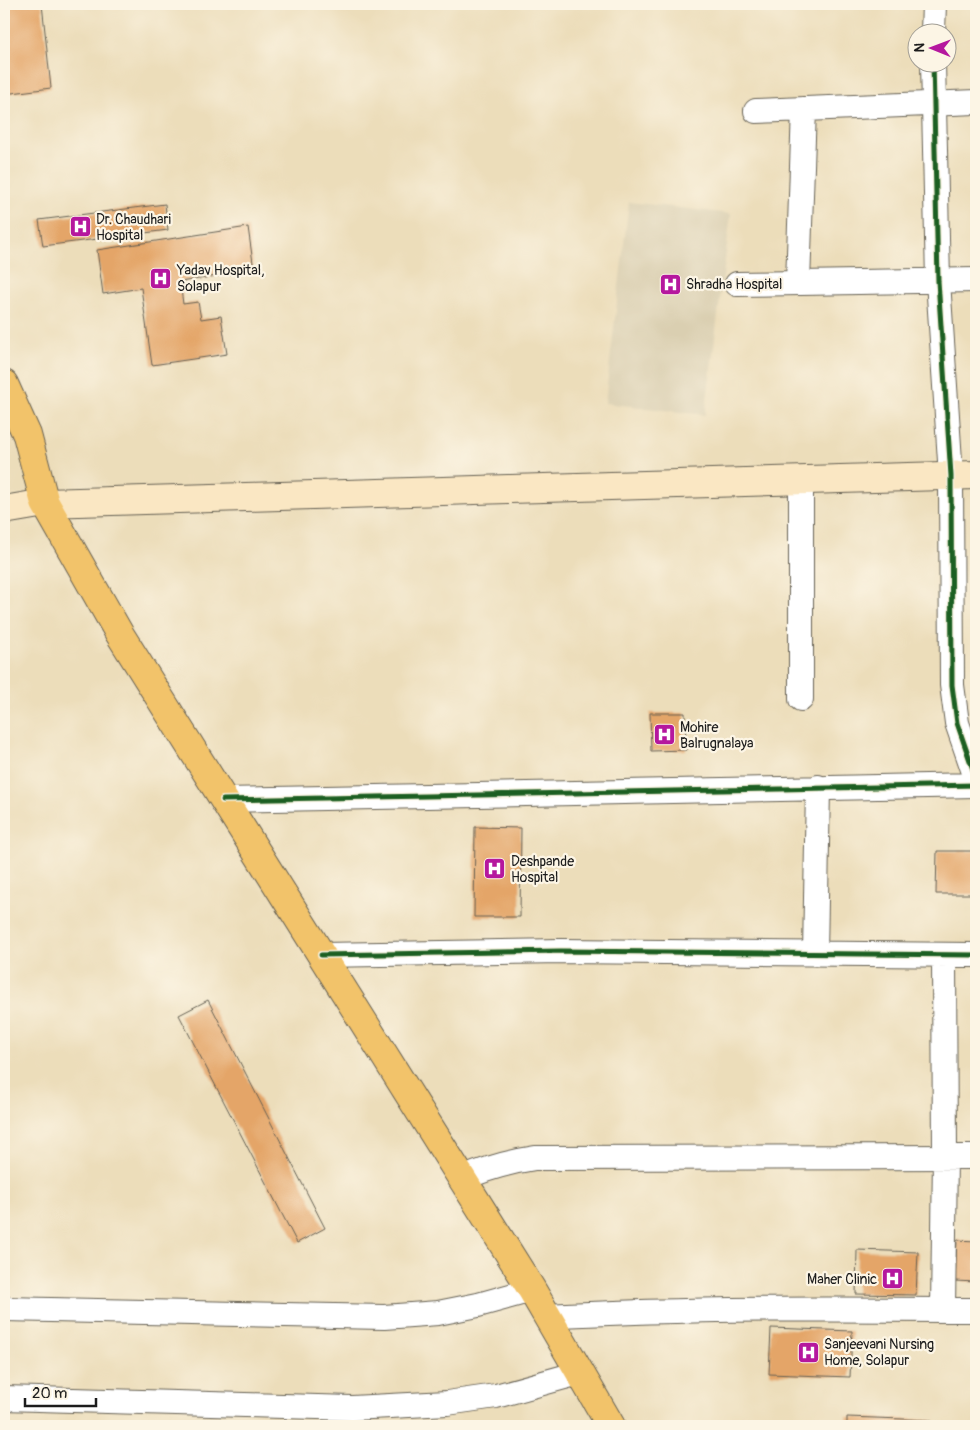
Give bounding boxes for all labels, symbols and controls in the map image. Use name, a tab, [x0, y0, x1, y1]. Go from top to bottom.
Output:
north arrow	[908, 22, 958, 72]
text: N	[911, 43, 928, 53]
place label: Dr. Chaudhari Hospital	[96, 211, 171, 244]
hospital icon: Dr. Chaudhari Hospital	[68, 215, 92, 239]
place label: Yadav Hospital, Solapur	[176, 262, 265, 295]
hospital icon: Yadav Hospital, Solapur	[149, 266, 173, 290]
hospital icon: Shradha Hospital	[658, 272, 682, 296]
place label: Shradha Hospital	[686, 276, 782, 293]
place label: Mohire Balrugnalaya	[680, 719, 754, 752]
hospital icon: Mohire Balrugnalaya	[652, 723, 676, 747]
place label: Deshpande Hospital	[511, 853, 574, 886]
hospital icon: Deshpande Hospital	[483, 857, 507, 881]
hospital icon: Maher Clinic	[881, 1267, 905, 1291]
place label: Maher Clinic	[807, 1271, 877, 1288]
place label: Sanjeevani Nursing Home, Solapur	[824, 1336, 934, 1369]
hospital icon: Sanjeevani Nursing Home, Solapur	[796, 1340, 820, 1364]
scale bar	[25, 1375, 96, 1407]
text: 20 m	[32, 1384, 67, 1403]

